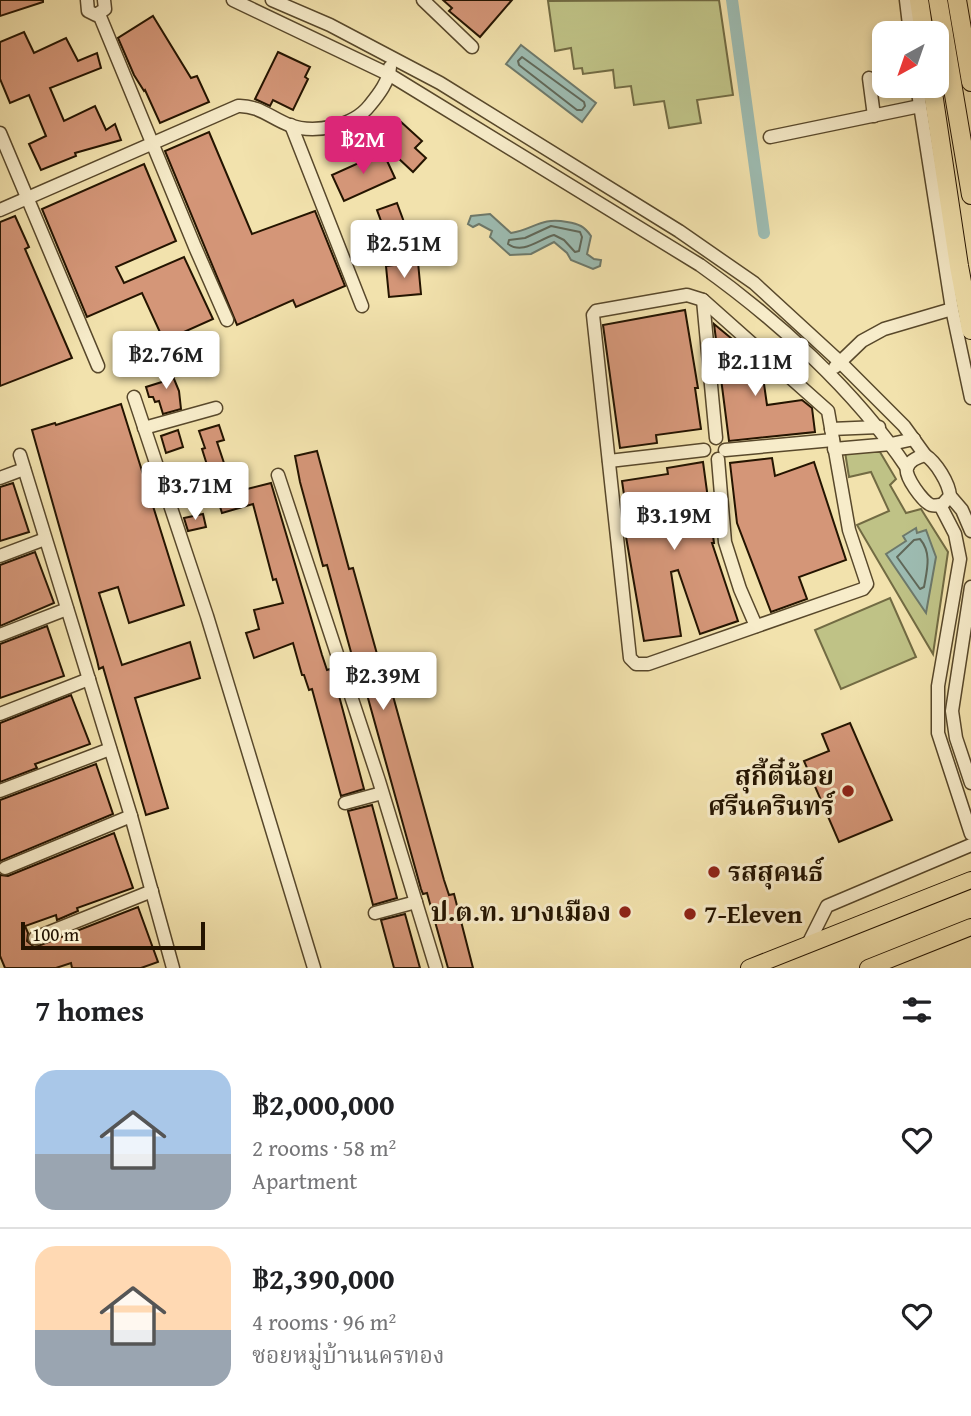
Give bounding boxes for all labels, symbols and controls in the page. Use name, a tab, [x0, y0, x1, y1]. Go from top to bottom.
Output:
north arrow	[872, 21, 948, 98]
map controls	[872, 21, 949, 98]
pin: ฿2M	[329, 116, 397, 176]
text: ฿2M	[341, 122, 385, 155]
pin: ฿2.51M	[347, 220, 461, 280]
text: ฿2.51M	[367, 226, 441, 259]
pin: ฿2.76M	[109, 332, 223, 391]
text: ฿2.76M	[129, 337, 203, 370]
pin: ฿2.11M	[698, 338, 812, 398]
text: ฿2.11M	[718, 344, 792, 377]
pin: ฿3.71M	[138, 462, 252, 522]
text: ฿3.71M	[158, 468, 232, 501]
pin: ฿3.19M	[617, 492, 731, 552]
text: ฿3.19M	[637, 498, 711, 531]
pin: ฿2.39M	[326, 652, 440, 712]
text: ฿2.39M	[346, 658, 420, 691]
place label: สุกี้ตี๋น้อย ศรีนครินทร์	[708, 756, 836, 825]
marker: สุกี้ตี๋น้อย ศรีนครินทร์	[840, 783, 856, 799]
place label: รสสุคนธ์	[728, 852, 825, 891]
marker: รสสุคนธ์	[706, 864, 722, 880]
place label: ป.ต.ท. บางเมือง	[431, 892, 611, 931]
place label: 7-Eleven	[704, 894, 803, 933]
marker: ป.ต.ท. บางเมือง	[617, 904, 633, 920]
marker: 7-Eleven	[682, 906, 698, 922]
scale bar	[21, 919, 205, 951]
text: 100 m	[32, 920, 79, 948]
text: 7 homes	[35, 988, 144, 1032]
icon: filters	[898, 991, 936, 1029]
text: ฿2,000,000	[252, 1082, 395, 1126]
icon: home	[91, 1098, 175, 1182]
icon: heart	[898, 1121, 936, 1159]
text: 2 rooms · 58 m²	[252, 1131, 396, 1164]
text: Apartment	[252, 1164, 357, 1197]
text: ฿2,390,000	[252, 1256, 395, 1300]
icon: home	[91, 1274, 175, 1358]
icon: heart	[898, 1297, 936, 1335]
text: 4 rooms · 96 m²	[252, 1305, 396, 1338]
text: ซอยหมู่บ้านนครทอง	[252, 1338, 444, 1371]

